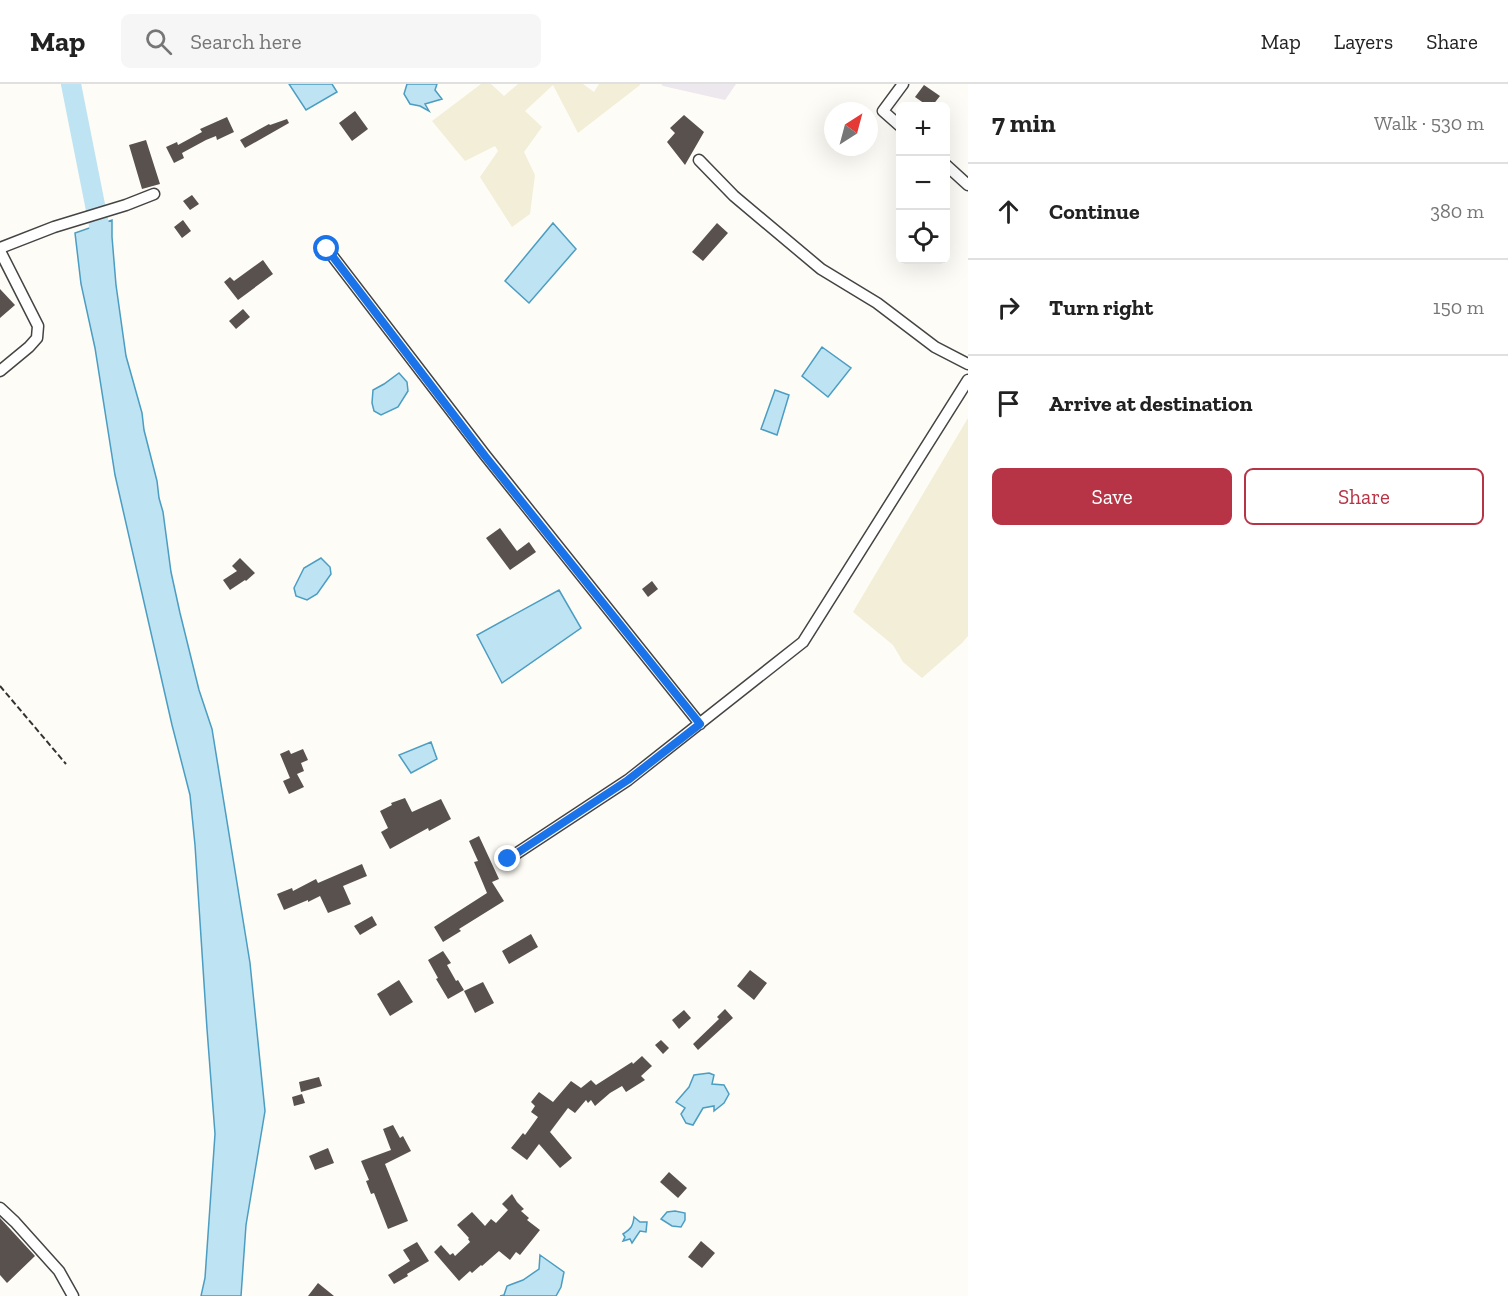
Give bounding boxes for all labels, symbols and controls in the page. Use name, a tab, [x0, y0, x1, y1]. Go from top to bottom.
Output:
search box	[121, 14, 541, 68]
text: Map	[30, 25, 85, 58]
icon: search	[142, 25, 175, 58]
text: Search here	[190, 28, 302, 55]
text: Map	[1261, 29, 1301, 54]
text: Layers	[1334, 29, 1393, 54]
text: Share	[1426, 29, 1478, 54]
north arrow	[824, 102, 878, 156]
map controls	[896, 102, 950, 264]
button: +	[896, 102, 950, 156]
text: 7 min	[992, 107, 1056, 139]
text: Walk · 530 m	[1374, 111, 1484, 135]
button: −	[896, 156, 950, 210]
icon: ahead	[992, 195, 1025, 228]
text: Continue	[1049, 198, 1140, 225]
text: 380 m	[1430, 199, 1484, 223]
button: locate	[896, 210, 950, 264]
route start	[313, 235, 339, 261]
icon: right	[992, 291, 1025, 324]
text: Turn right	[1049, 294, 1153, 321]
text: 150 m	[1433, 295, 1484, 319]
icon: arrive	[992, 387, 1025, 420]
text: Arrive at destination	[1049, 390, 1252, 417]
button: Save	[992, 468, 1232, 525]
button: Share	[1244, 468, 1484, 525]
route end	[494, 845, 520, 871]

